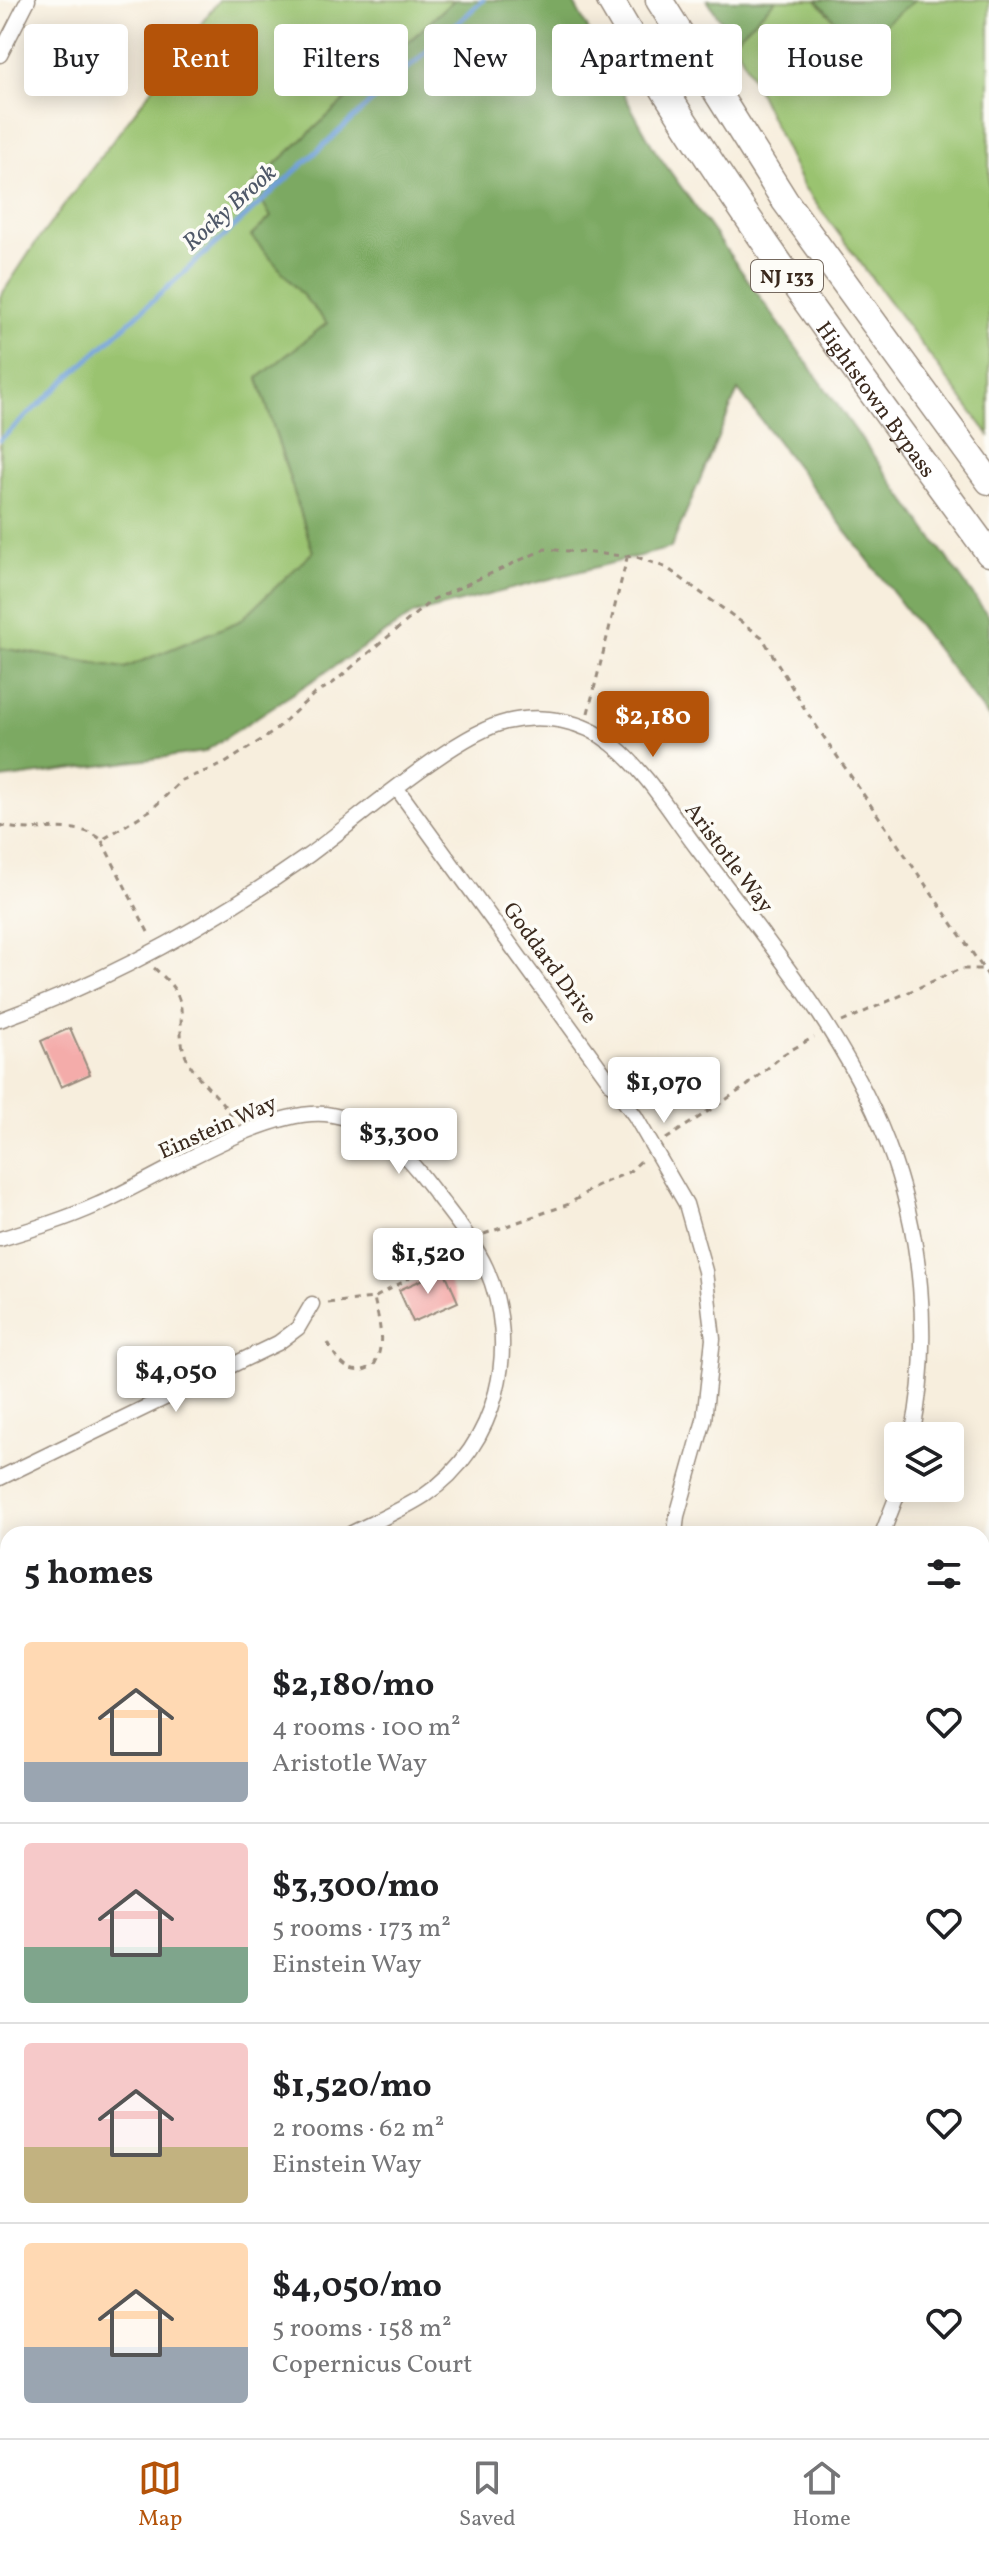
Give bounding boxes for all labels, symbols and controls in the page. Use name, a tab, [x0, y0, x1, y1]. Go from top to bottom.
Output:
chip: Buy	[24, 24, 128, 96]
chip: Rent	[144, 24, 258, 96]
chip: Filters	[274, 24, 408, 96]
chip: New	[424, 24, 536, 96]
chip: Apartment	[552, 24, 742, 96]
chip: House	[758, 24, 891, 96]
water label: Rocky Brook	[176, 157, 285, 260]
road number: NJ 133	[751, 260, 823, 292]
street label: Hightstown Bypass	[807, 316, 942, 485]
pin: $2,180	[588, 691, 718, 759]
text: $2,180	[615, 699, 691, 735]
street label: Aristotle Way	[676, 797, 780, 920]
street label: Goddard Drive	[494, 896, 604, 1031]
pin: $1,070	[599, 1057, 729, 1125]
text: $1,070	[626, 1065, 702, 1101]
street label: Einstein Way	[154, 1088, 282, 1168]
pin: $3,300	[334, 1108, 464, 1176]
text: $3,300	[359, 1116, 439, 1152]
pin: $1,520	[363, 1228, 493, 1296]
text: $1,520	[391, 1236, 465, 1272]
pin: $4,050	[111, 1346, 241, 1414]
text: $4,050	[135, 1354, 217, 1390]
map controls	[884, 1422, 964, 1502]
button: layers	[884, 1422, 964, 1502]
text: 5 homes	[24, 1551, 154, 1598]
icon: filters	[922, 1552, 966, 1596]
text: $2,180/mo	[272, 1663, 434, 1710]
icon: home	[88, 1674, 184, 1770]
icon: heart	[922, 1700, 966, 1744]
text: 4 rooms · 100 m²	[272, 1710, 461, 1746]
text: Aristotle Way	[272, 1746, 427, 1782]
text: $3,300/mo	[272, 1864, 439, 1911]
icon: home	[88, 1875, 184, 1971]
icon: heart	[922, 1901, 966, 1945]
text: 5 rooms · 173 m²	[272, 1911, 451, 1947]
text: Einstein Way	[272, 1947, 422, 1983]
text: $1,520/mo	[272, 2064, 432, 2111]
icon: home	[88, 2075, 184, 2171]
icon: heart	[922, 2101, 966, 2145]
text: 2 rooms · 62 m²	[272, 2111, 444, 2147]
text: Einstein Way	[272, 2147, 422, 2183]
text: $4,050/mo	[272, 2264, 442, 2311]
icon: home	[88, 2275, 184, 2371]
icon: heart	[922, 2301, 966, 2345]
text: 5 rooms · 158 m²	[272, 2311, 452, 2347]
text: Copernicus Court	[272, 2347, 472, 2383]
tab: Map	[138, 2456, 182, 2535]
tab: Saved	[459, 2456, 516, 2535]
tab: Home	[792, 2456, 851, 2535]

